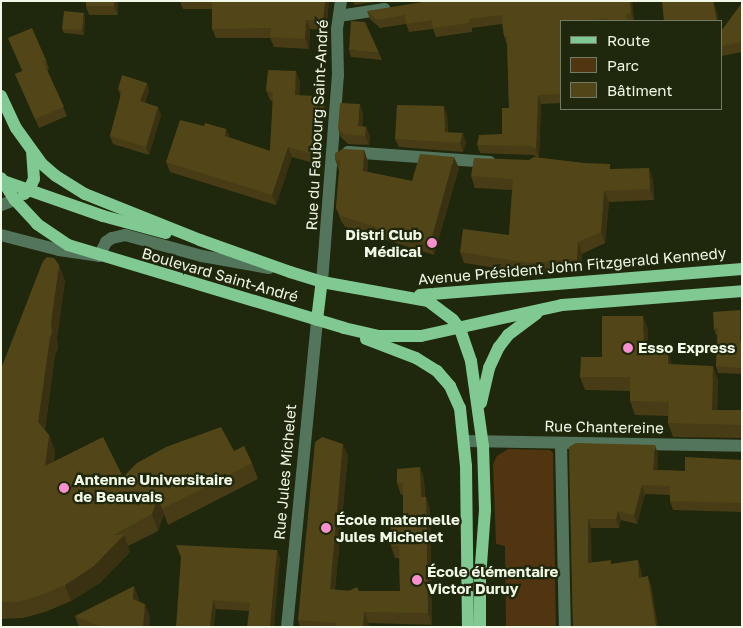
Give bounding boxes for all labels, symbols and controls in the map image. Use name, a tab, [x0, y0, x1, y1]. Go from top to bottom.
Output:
street label: Rue du Faubourg Saint-André	[302, 19, 332, 231]
legend	[560, 20, 723, 110]
text: Route	[607, 31, 650, 49]
text: Parc	[607, 56, 639, 74]
text: Bâtiment	[607, 81, 672, 99]
place label: Distri Club Médical	[345, 225, 422, 260]
marker: Distri Club Médical	[426, 237, 438, 249]
street label: Boulevard Saint-André	[140, 244, 300, 306]
street label: Avenue Président John Fitzgerald Kennedy	[417, 244, 727, 288]
place label: Esso Express	[638, 339, 735, 357]
marker: Esso Express	[622, 342, 634, 354]
street label: Rue Jules Michelet	[270, 403, 300, 541]
street label: Rue Chantereine	[544, 417, 664, 437]
place label: Antenne Universitaire de Beauvais	[74, 470, 233, 505]
marker: Antenne Universitaire de Beauvais	[58, 482, 70, 494]
place label: École maternelle Jules Michelet	[336, 510, 460, 545]
marker: École maternelle Jules Michelet	[320, 522, 332, 534]
place label: École élémentaire Victor Duruy	[427, 562, 558, 597]
marker: École élémentaire Victor Duruy	[411, 574, 423, 586]

